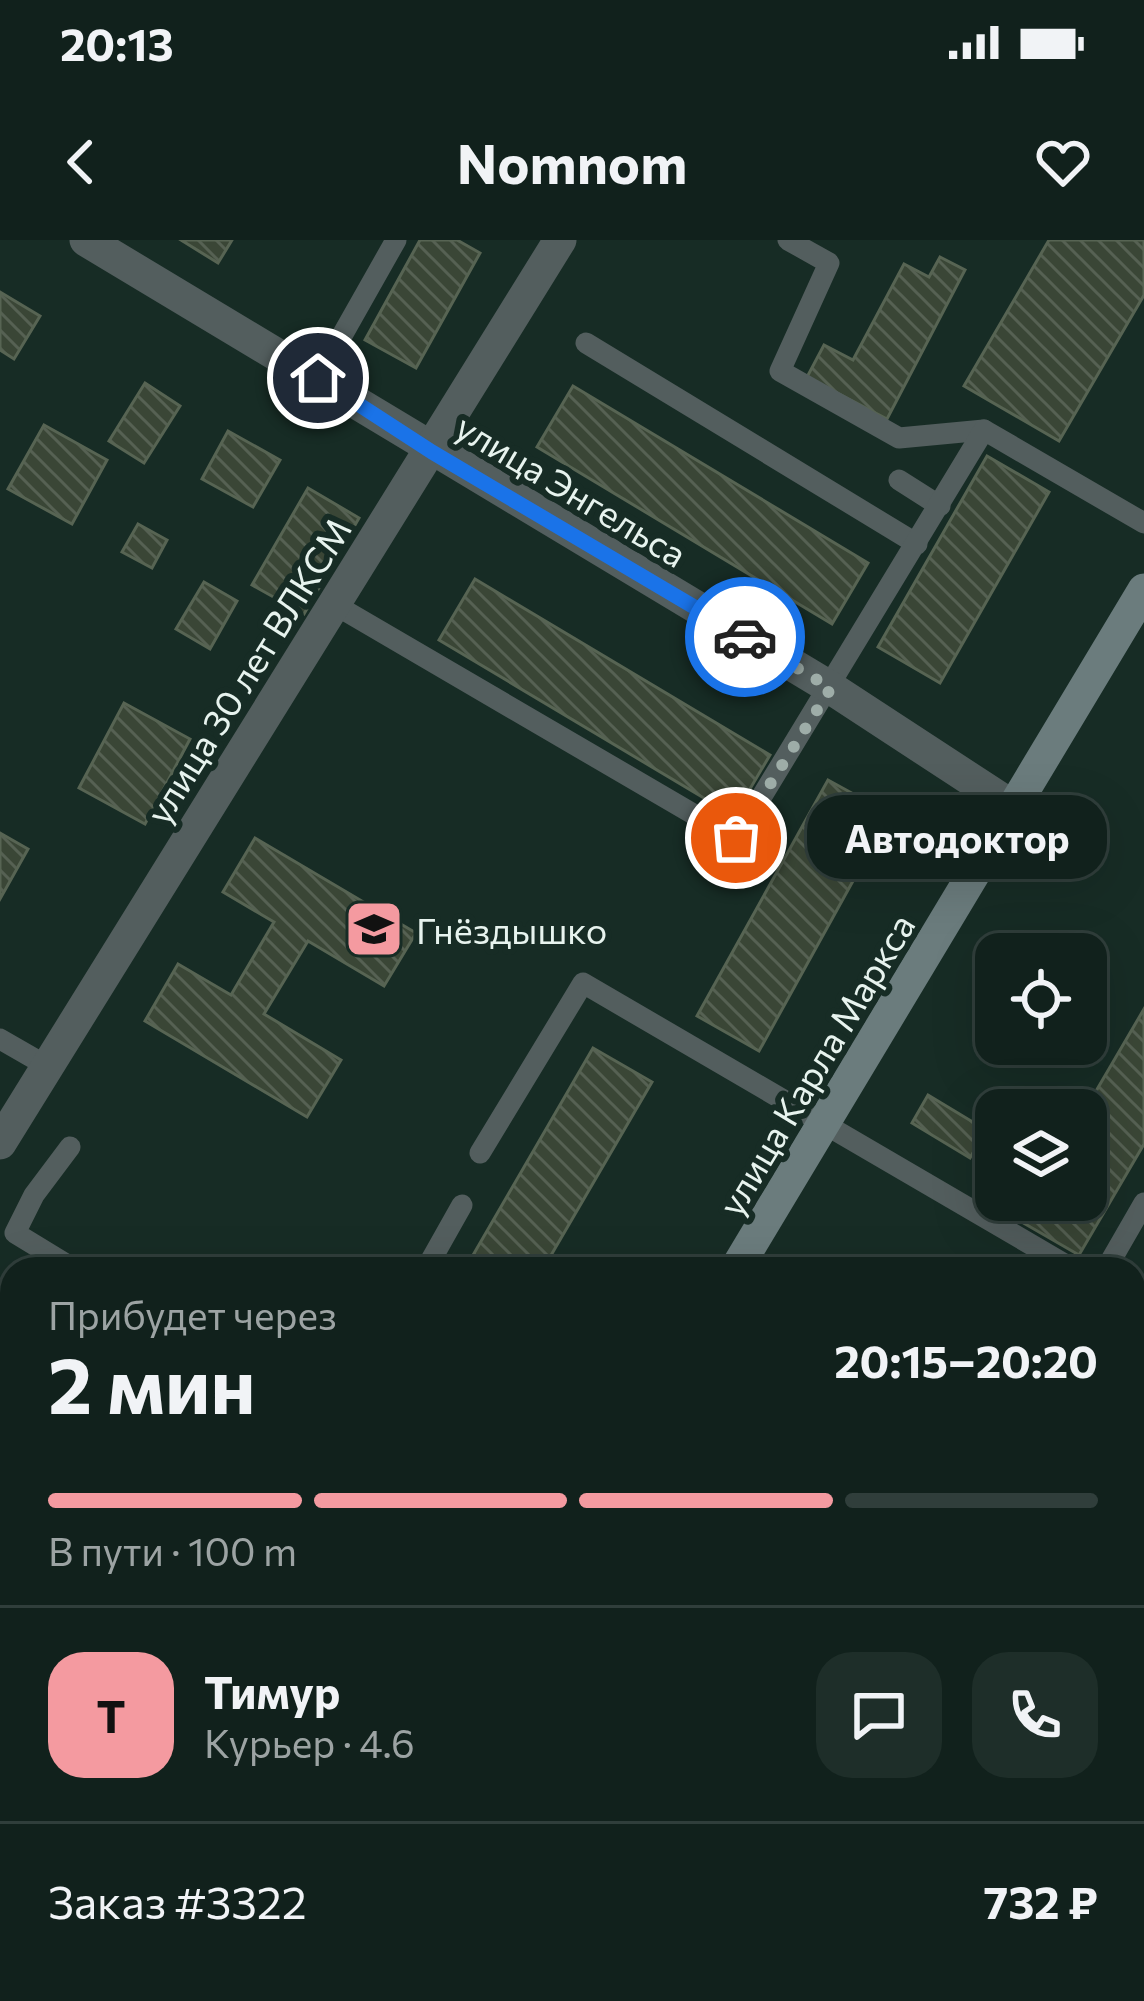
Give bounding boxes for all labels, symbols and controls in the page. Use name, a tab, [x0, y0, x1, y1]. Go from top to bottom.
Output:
text: 20:13	[60, 15, 174, 70]
icon: back	[48, 129, 114, 195]
text: Nomnom	[457, 129, 687, 195]
icon: heart	[1030, 129, 1096, 195]
pin	[267, 327, 369, 429]
icon: home	[285, 345, 351, 411]
street label: улица Энгельса	[449, 403, 695, 575]
street label: улица 30 лет ВЛКСМ	[135, 509, 359, 831]
courier	[685, 577, 805, 697]
icon: car	[712, 604, 778, 670]
pin	[685, 787, 787, 889]
callout: Автодоктор	[808, 796, 1108, 880]
icon: bag	[703, 805, 769, 871]
text: Автодоктор	[844, 813, 1070, 861]
school or university icon: Гнёздышко	[343, 898, 405, 960]
street label: улица Карла Маркса	[707, 905, 923, 1223]
place label: Гнёздышко	[416, 907, 607, 951]
map controls	[975, 933, 1107, 1221]
button: locate	[975, 933, 1107, 1065]
button: layers	[975, 1089, 1107, 1221]
text: Прибудет через	[48, 1290, 337, 1338]
text: 20:15–20:20	[834, 1332, 1098, 1387]
text: 2 мин	[48, 1335, 256, 1430]
text: В пути · 100 m	[48, 1526, 297, 1574]
button: chat	[816, 1652, 942, 1778]
button: phone	[972, 1652, 1098, 1778]
text: Тимур	[204, 1663, 340, 1718]
text: Т	[96, 1687, 126, 1742]
text: Курьер · 4.6	[204, 1718, 415, 1766]
text: Заказ #3322	[48, 1873, 307, 1928]
text: 732 ₽	[983, 1873, 1098, 1928]

